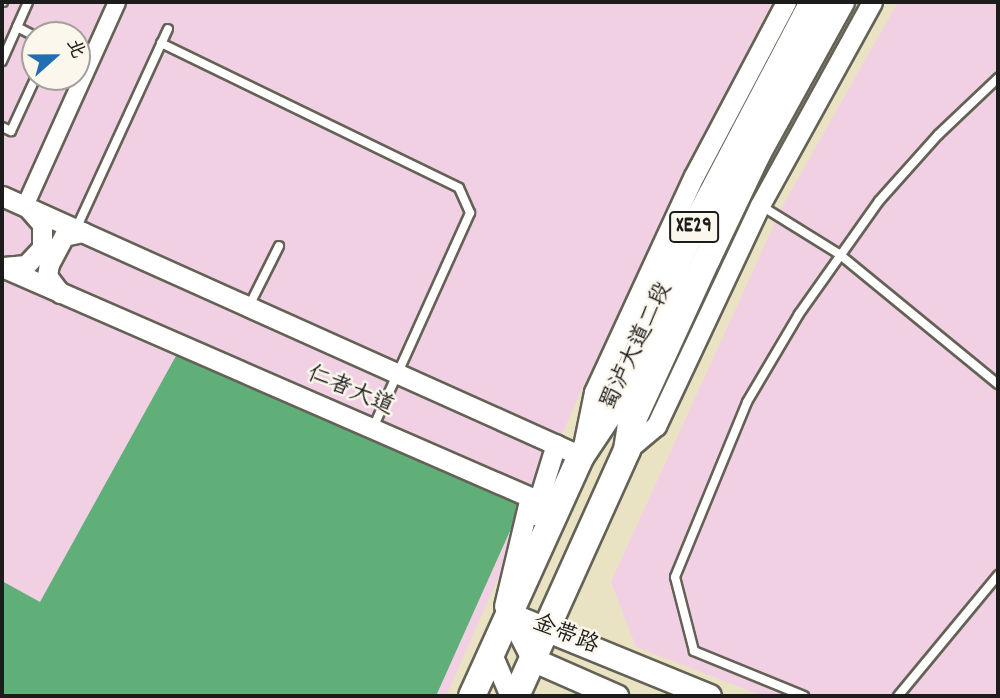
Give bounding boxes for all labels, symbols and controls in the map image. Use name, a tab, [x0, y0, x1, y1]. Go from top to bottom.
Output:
north arrow	[21, 21, 91, 91]
text: 北	[58, 35, 90, 63]
road number: XE29	[668, 210, 720, 244]
street label: 蜀泸大道二段	[596, 279, 680, 415]
street label: 仁者大道	[302, 361, 398, 423]
street label: 金带路	[528, 610, 602, 662]

